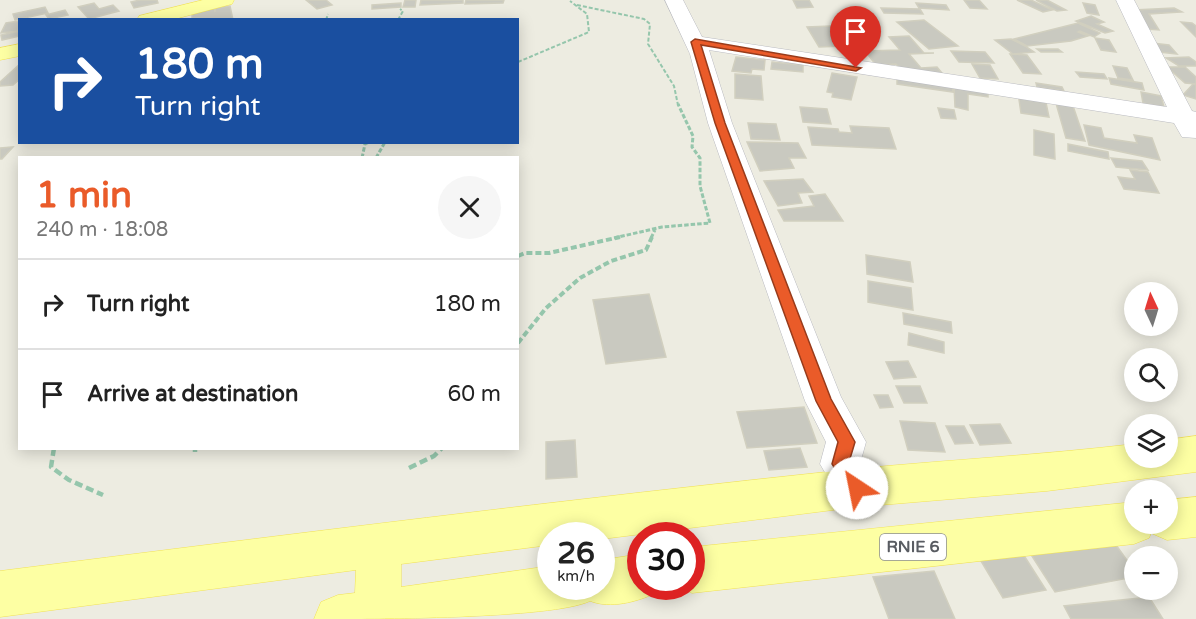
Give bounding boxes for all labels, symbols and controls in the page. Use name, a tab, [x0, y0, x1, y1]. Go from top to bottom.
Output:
pin	[830, 6, 881, 68]
icon: arrive	[839, 15, 872, 48]
text: 180 m	[135, 39, 264, 90]
icon: right	[36, 42, 114, 120]
text: Turn right	[135, 90, 261, 123]
text: 1 min	[36, 174, 132, 217]
button: close	[438, 176, 501, 239]
text: 240 m · 18:08	[36, 218, 168, 242]
north arrow	[1124, 282, 1178, 336]
map controls	[1124, 282, 1178, 600]
icon: right	[36, 288, 69, 321]
text: Turn right	[87, 291, 189, 317]
text: 180 m	[434, 291, 501, 317]
button: search	[1124, 348, 1178, 402]
icon: arrive	[36, 378, 69, 411]
text: Arrive at destination	[87, 381, 298, 407]
text: 60 m	[447, 381, 501, 407]
button: layers	[1124, 414, 1178, 468]
position arrow	[825, 456, 889, 520]
button: +	[1124, 480, 1178, 534]
speed limit sign: 30	[627, 522, 705, 600]
road number: RNIE 6	[880, 534, 946, 560]
text: 26	[557, 535, 595, 572]
button: −	[1124, 546, 1178, 600]
text: km/h	[557, 567, 595, 585]

